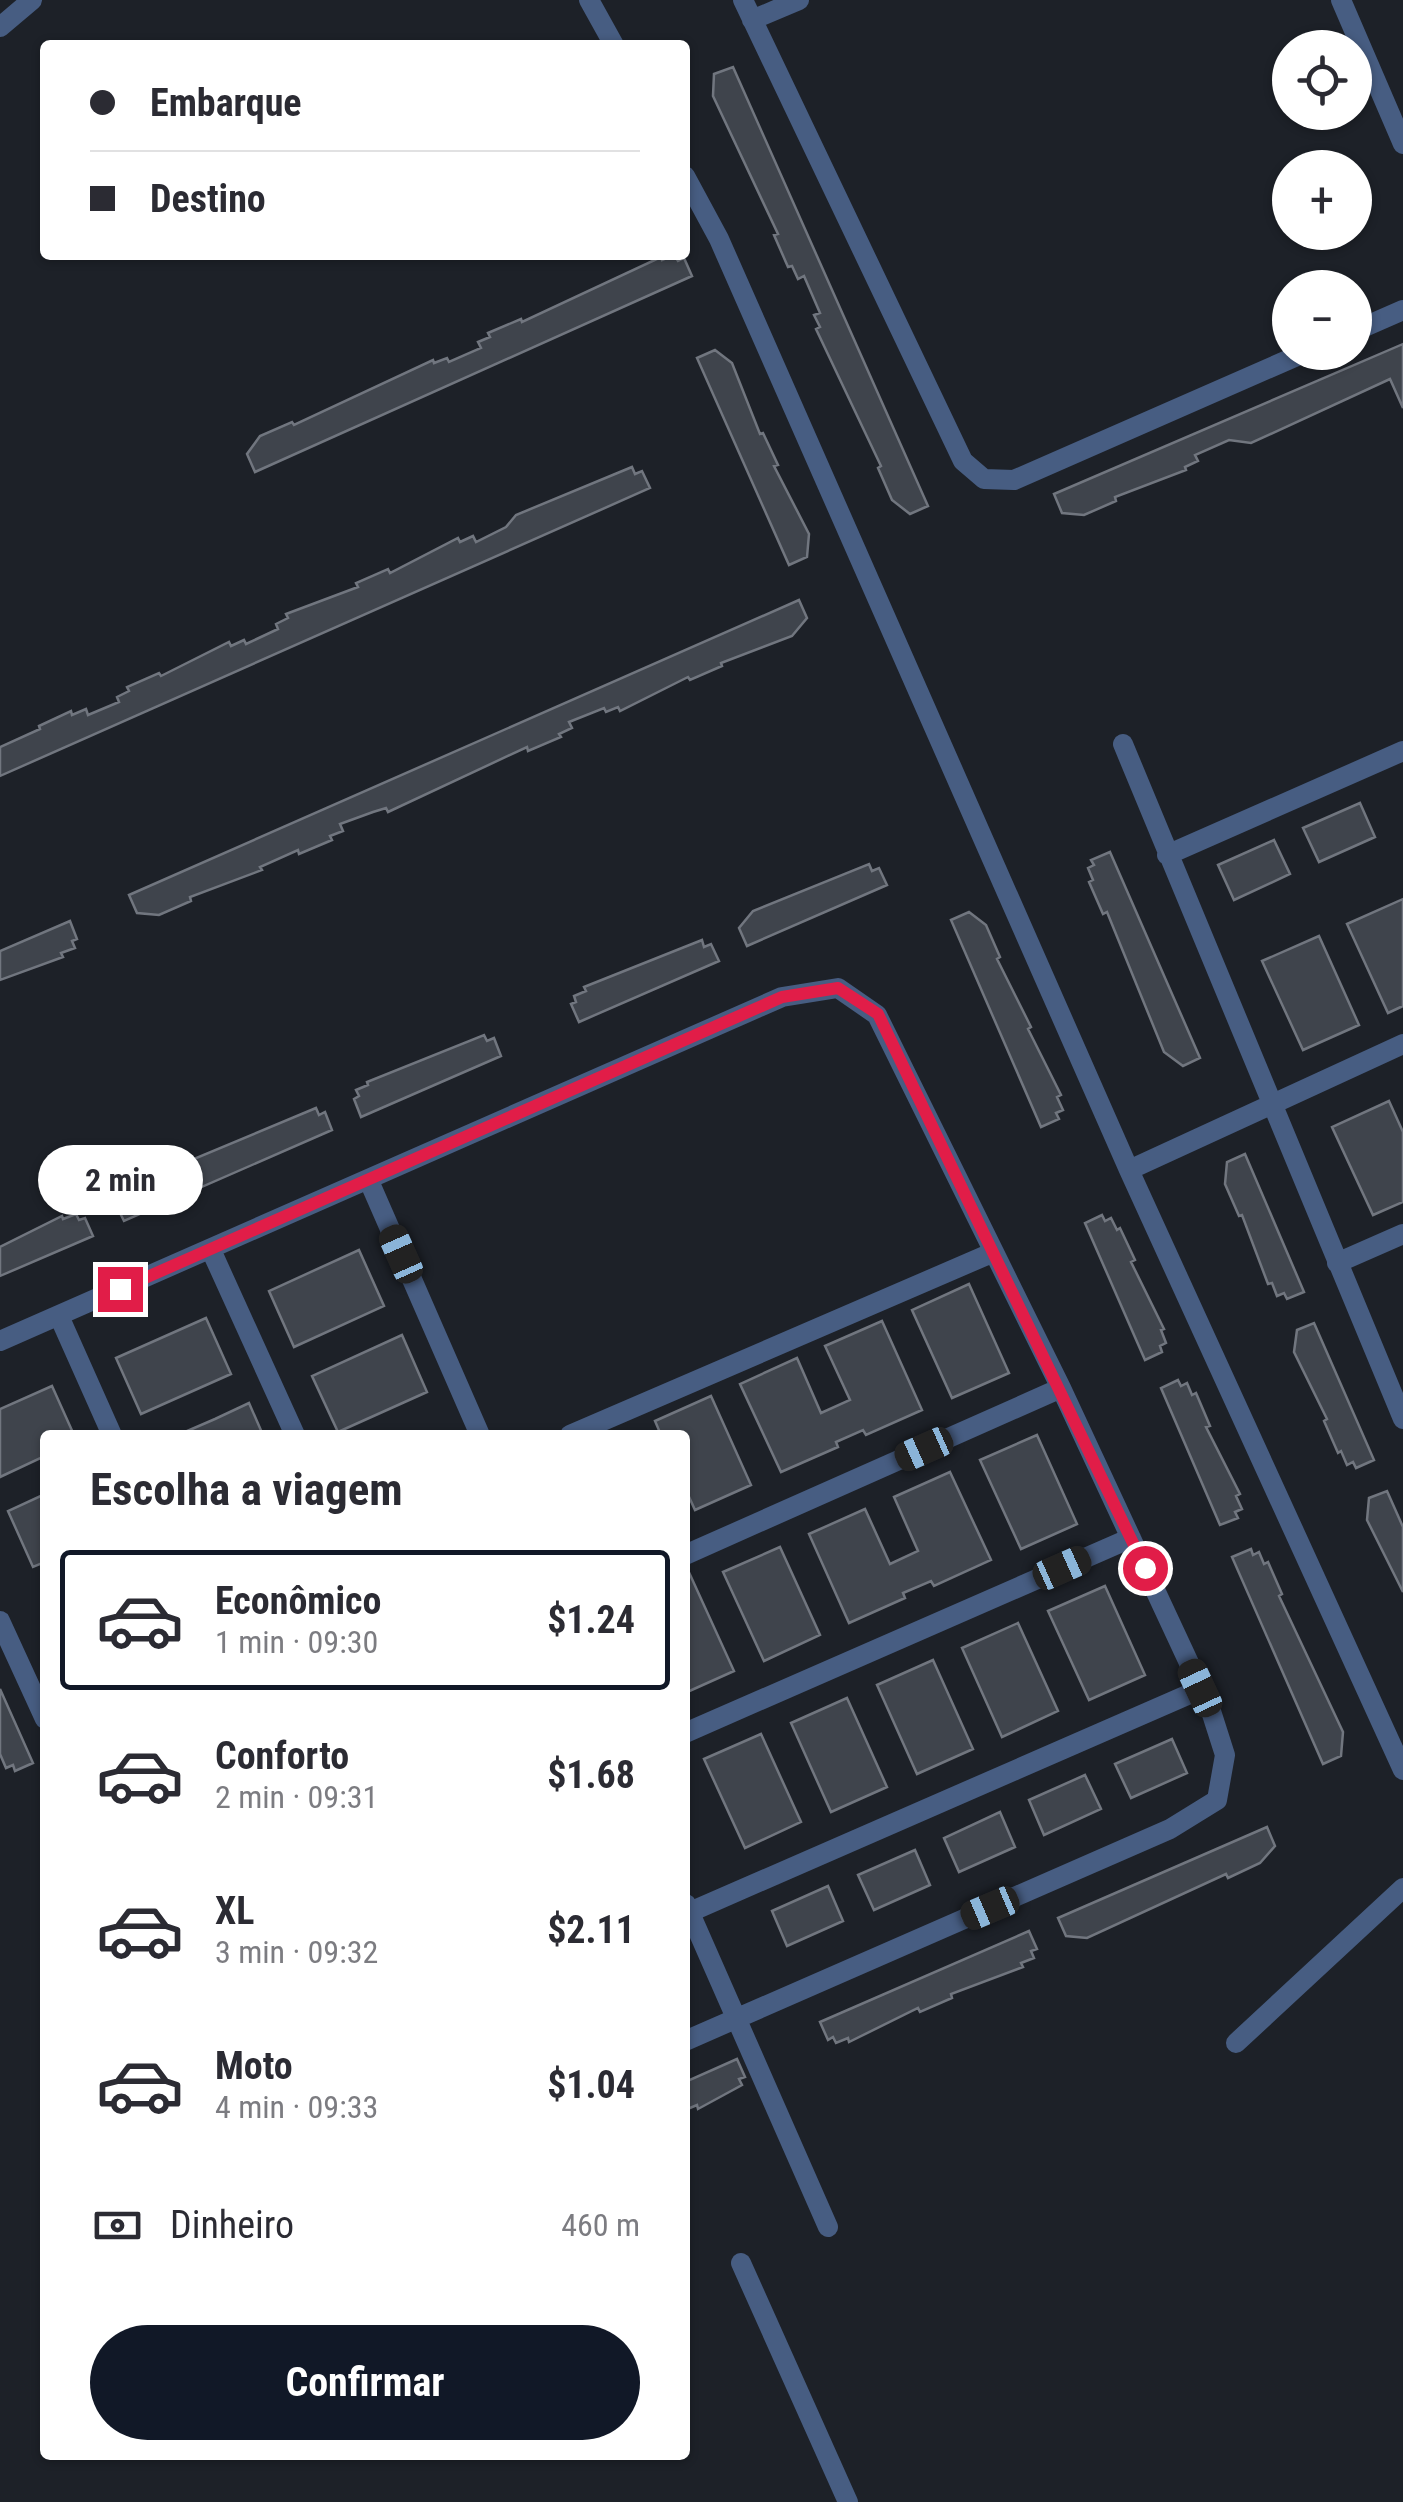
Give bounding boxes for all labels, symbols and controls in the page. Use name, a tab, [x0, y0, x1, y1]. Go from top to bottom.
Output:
map controls	[1272, 30, 1372, 370]
button: locate	[1272, 30, 1372, 130]
text: Embarque	[150, 81, 302, 125]
button: +	[1272, 150, 1372, 250]
text: Destino	[150, 177, 266, 221]
button: −	[1272, 270, 1372, 370]
callout: 2 min	[38, 1144, 202, 1214]
text: 2 min	[85, 1161, 156, 1199]
car	[375, 1220, 427, 1288]
route end	[98, 1267, 143, 1312]
car	[890, 1423, 958, 1475]
text: Escolha a viagem	[90, 1463, 403, 1516]
car	[1028, 1542, 1096, 1594]
route start	[1123, 1546, 1168, 1591]
icon: car	[95, 1575, 185, 1665]
text: Econômico	[215, 1579, 381, 1623]
text: $1.24	[547, 1598, 635, 1642]
text: 1 min · 09:30	[215, 1623, 378, 1661]
car	[1174, 1654, 1226, 1722]
icon: car	[95, 1730, 185, 1820]
text: Conforto	[215, 1734, 349, 1778]
text: $1.68	[547, 1753, 635, 1797]
text: 2 min · 09:31	[215, 1778, 378, 1816]
car	[957, 1882, 1023, 1934]
icon: car	[95, 1885, 185, 1975]
text: XL	[215, 1889, 254, 1933]
text: $2.11	[547, 1908, 635, 1952]
text: 3 min · 09:32	[215, 1933, 378, 1971]
icon: car	[95, 2040, 185, 2130]
text: Moto	[215, 2044, 293, 2088]
text: $1.04	[547, 2063, 635, 2107]
text: 4 min · 09:33	[215, 2088, 378, 2126]
icon: cash	[90, 2198, 145, 2253]
text: Dinheiro	[170, 2203, 294, 2247]
text: 460 m	[561, 2206, 640, 2244]
button: Confirmar	[90, 2325, 640, 2440]

